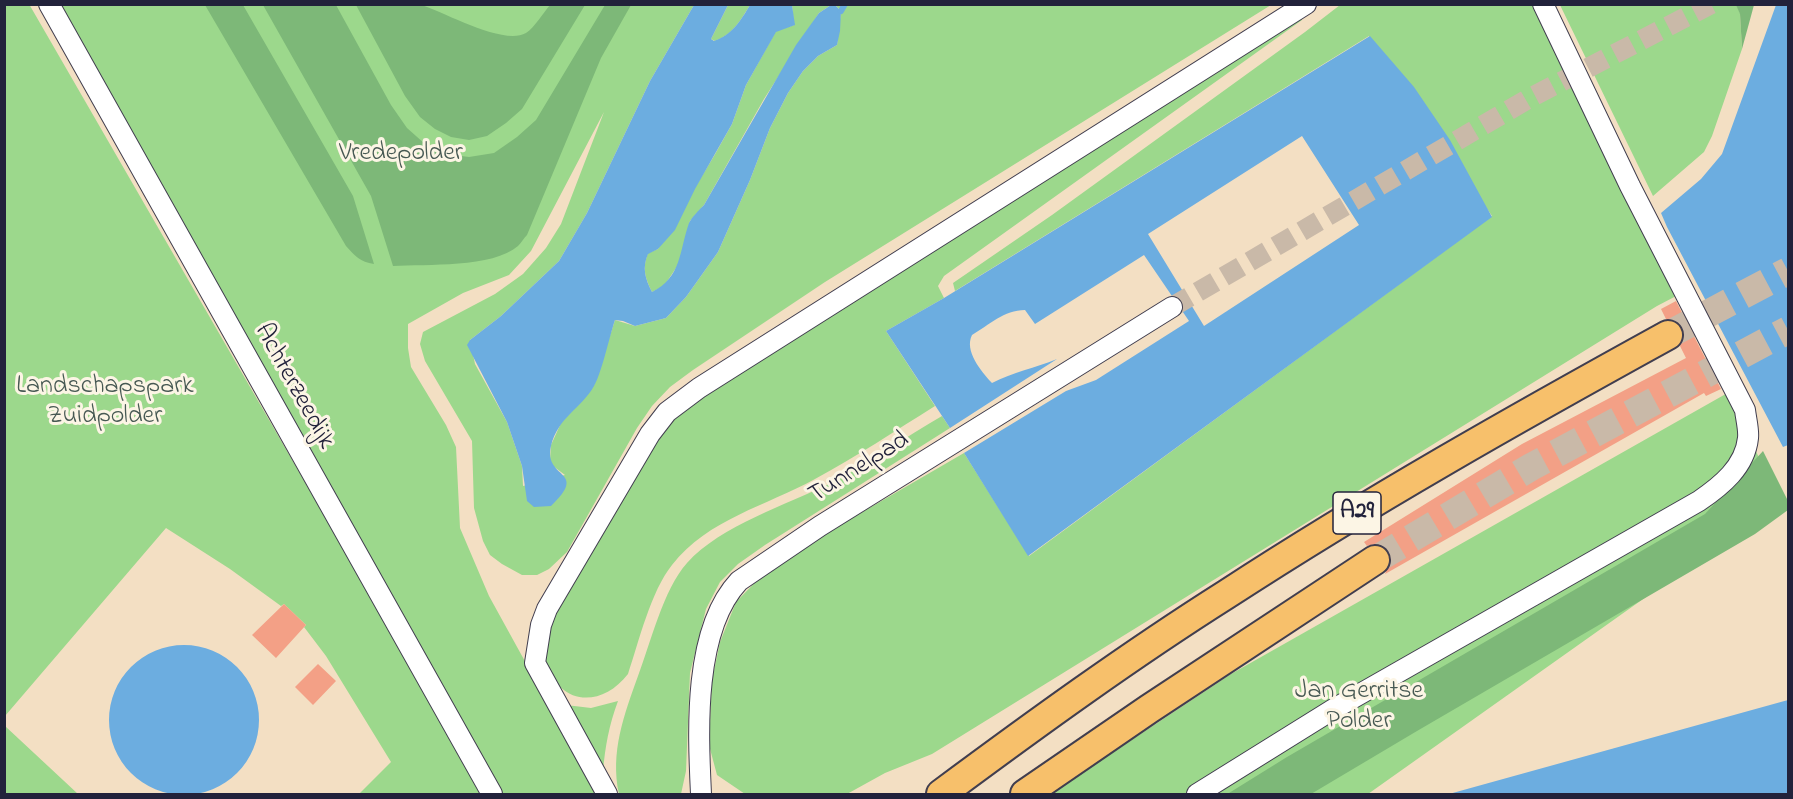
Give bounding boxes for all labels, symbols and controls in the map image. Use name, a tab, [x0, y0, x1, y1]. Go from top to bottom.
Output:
park label: Vredepolder	[339, 139, 463, 171]
street label: Achterzeedijk	[246, 319, 340, 455]
park label: Landschapspark Zuidpolder	[16, 372, 194, 434]
street label: Tunnelpad	[804, 426, 916, 512]
road number: A29	[1333, 492, 1381, 534]
park label: Jan Gerritse Polder	[1295, 677, 1423, 738]

